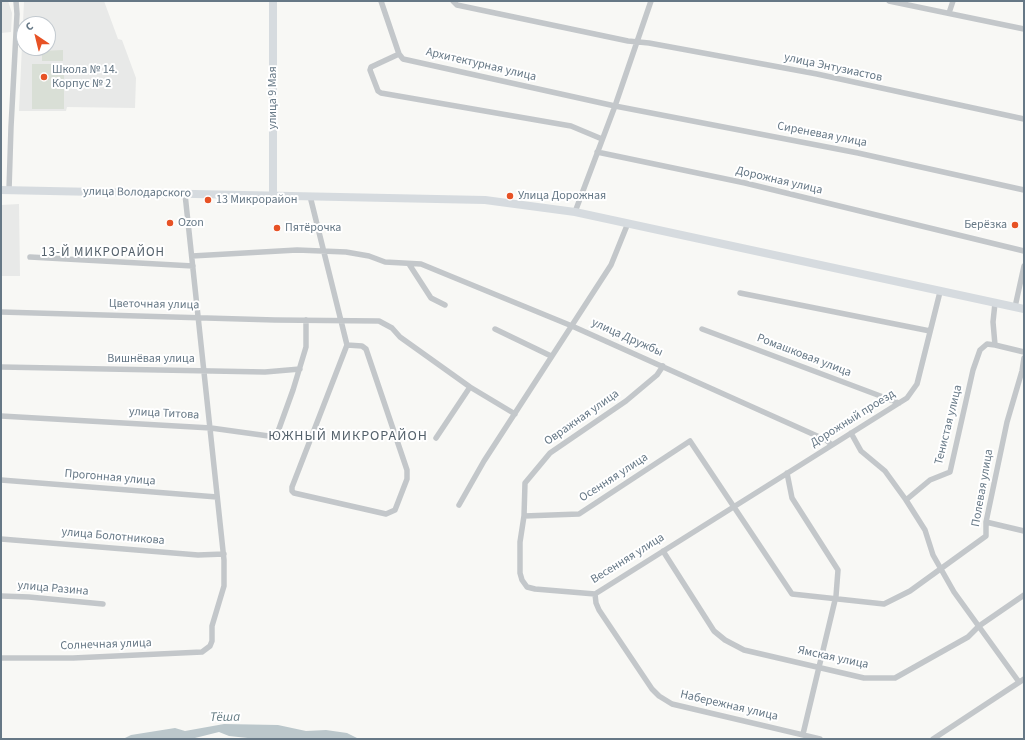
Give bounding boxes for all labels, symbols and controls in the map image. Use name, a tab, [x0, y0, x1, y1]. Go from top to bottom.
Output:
north arrow	[16, 16, 56, 56]
text: С	[22, 19, 36, 35]
street label: Архитектурная улица	[424, 45, 538, 85]
street label: улица Энтузиастов	[783, 51, 883, 85]
place label: Школа № 14. Корпус № 2	[52, 63, 118, 91]
street label: улица 9 Мая	[266, 66, 280, 130]
marker: Школа № 14. Корпус № 2	[39, 72, 49, 82]
street label: Сиреневая улица	[776, 119, 868, 151]
street label: Дорожная улица	[734, 164, 824, 198]
street label: улица Володарского	[83, 185, 191, 201]
place label: Улица Дорожная	[518, 189, 606, 203]
marker: Улица Дорожная	[505, 191, 515, 201]
place label: 13 Микрорайон	[216, 193, 298, 207]
marker: 13 Микрорайон	[203, 195, 213, 205]
place label: Ozon	[178, 216, 204, 230]
marker: Ozon	[165, 218, 175, 228]
place label: Берёзка	[964, 218, 1007, 232]
marker: Берёзка	[1010, 220, 1020, 230]
place label: Пятёрочка	[285, 221, 341, 235]
marker: Пятёрочка	[272, 223, 282, 233]
district label: 13-Й МИКРОРАЙОН	[41, 245, 165, 261]
street label: Цветочная улица	[109, 297, 199, 313]
street label: улица Дружбы	[589, 316, 665, 360]
street label: Ромашковая улица	[755, 331, 853, 381]
street label: Вишнёвая улица	[107, 352, 195, 366]
street label: Тенистая улица	[932, 384, 966, 466]
street label: Овражная улица	[542, 387, 622, 449]
street label: Дорожный проезд	[808, 387, 898, 451]
street label: улица Титова	[128, 405, 200, 423]
district label: ЮЖНЫЙ МИКРОРАЙОН	[268, 429, 428, 445]
street label: Полевая улица	[969, 448, 997, 528]
street label: Осенняя улица	[577, 450, 651, 506]
street label: Прогонная улица	[64, 467, 156, 489]
street label: улица Болотникова	[61, 525, 165, 549]
street label: Весенняя улица	[589, 531, 667, 587]
street label: улица Разина	[17, 579, 89, 599]
street label: Солнечная улица	[60, 636, 152, 654]
street label: Ямская улица	[796, 643, 870, 673]
street label: Набережная улица	[679, 688, 779, 724]
water label: Тёша	[210, 710, 240, 726]

